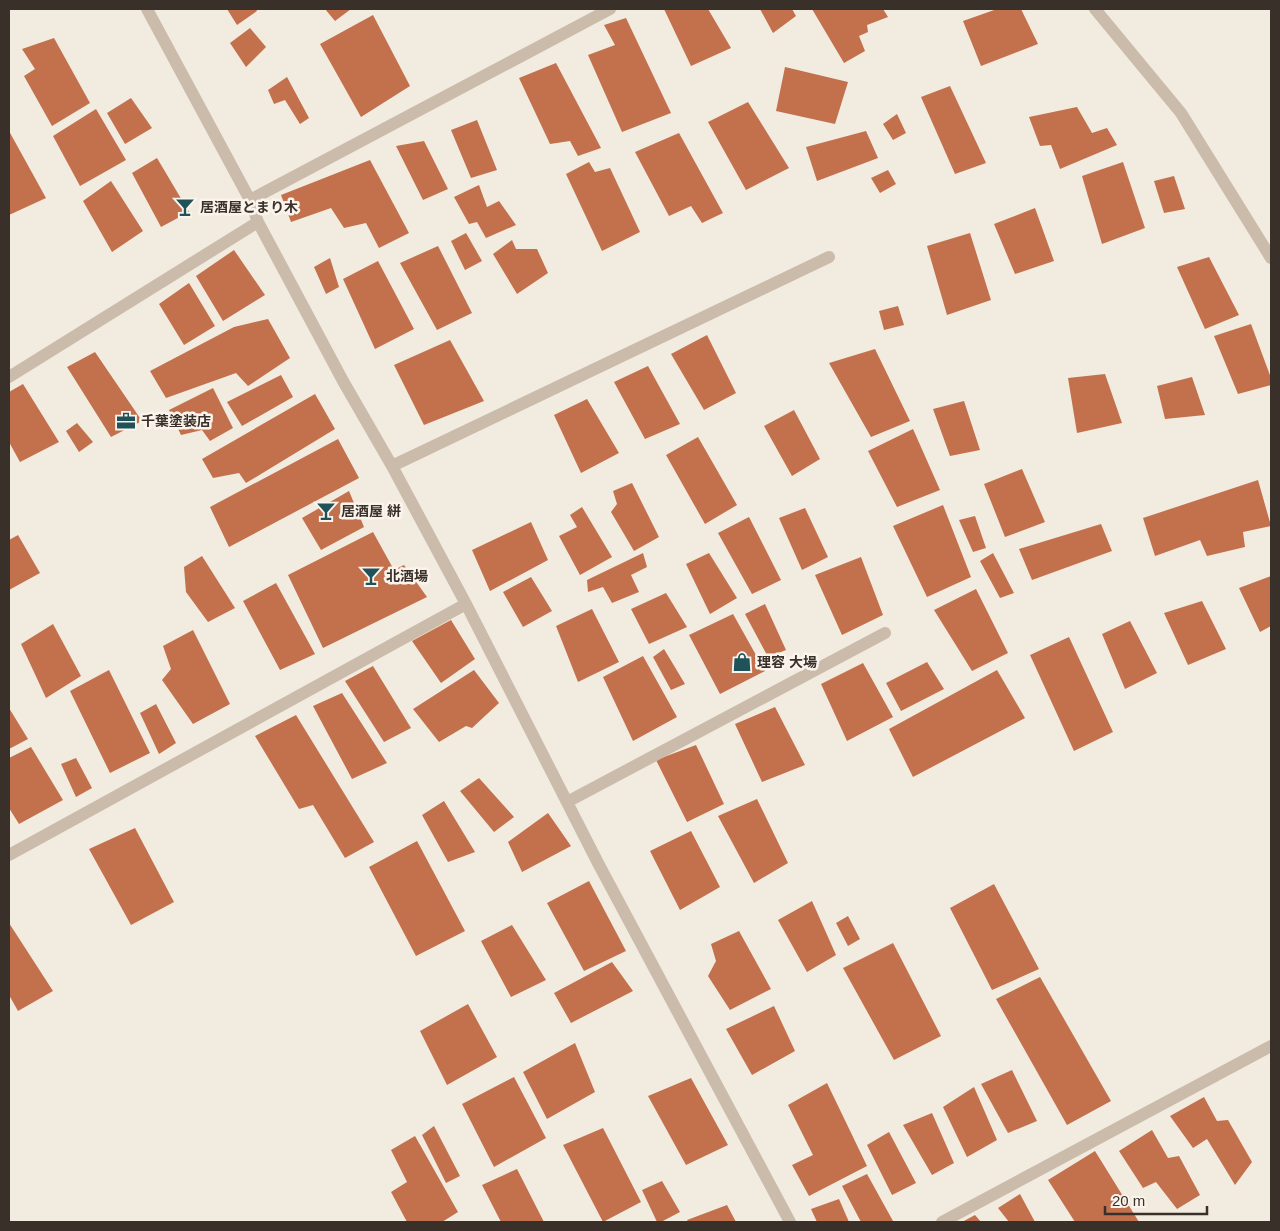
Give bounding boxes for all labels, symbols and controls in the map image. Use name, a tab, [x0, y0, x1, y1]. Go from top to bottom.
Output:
bar icon: 居酒屋とまり木	[174, 196, 196, 218]
place label: 居酒屋とまり木	[200, 199, 298, 215]
office icon: 千葉塗装店	[115, 410, 137, 432]
place label: 千葉塗装店	[141, 413, 211, 429]
bar icon: 居酒屋 絣	[315, 500, 337, 522]
place label: 居酒屋 絣	[341, 503, 401, 519]
bar icon: 北酒場	[360, 565, 382, 587]
place label: 北酒場	[386, 568, 428, 584]
shop icon: 理容 大場	[731, 651, 753, 673]
place label: 理容 大場	[757, 654, 817, 670]
scale bar	[1105, 1184, 1208, 1216]
text: 20 m	[1112, 1192, 1145, 1209]

